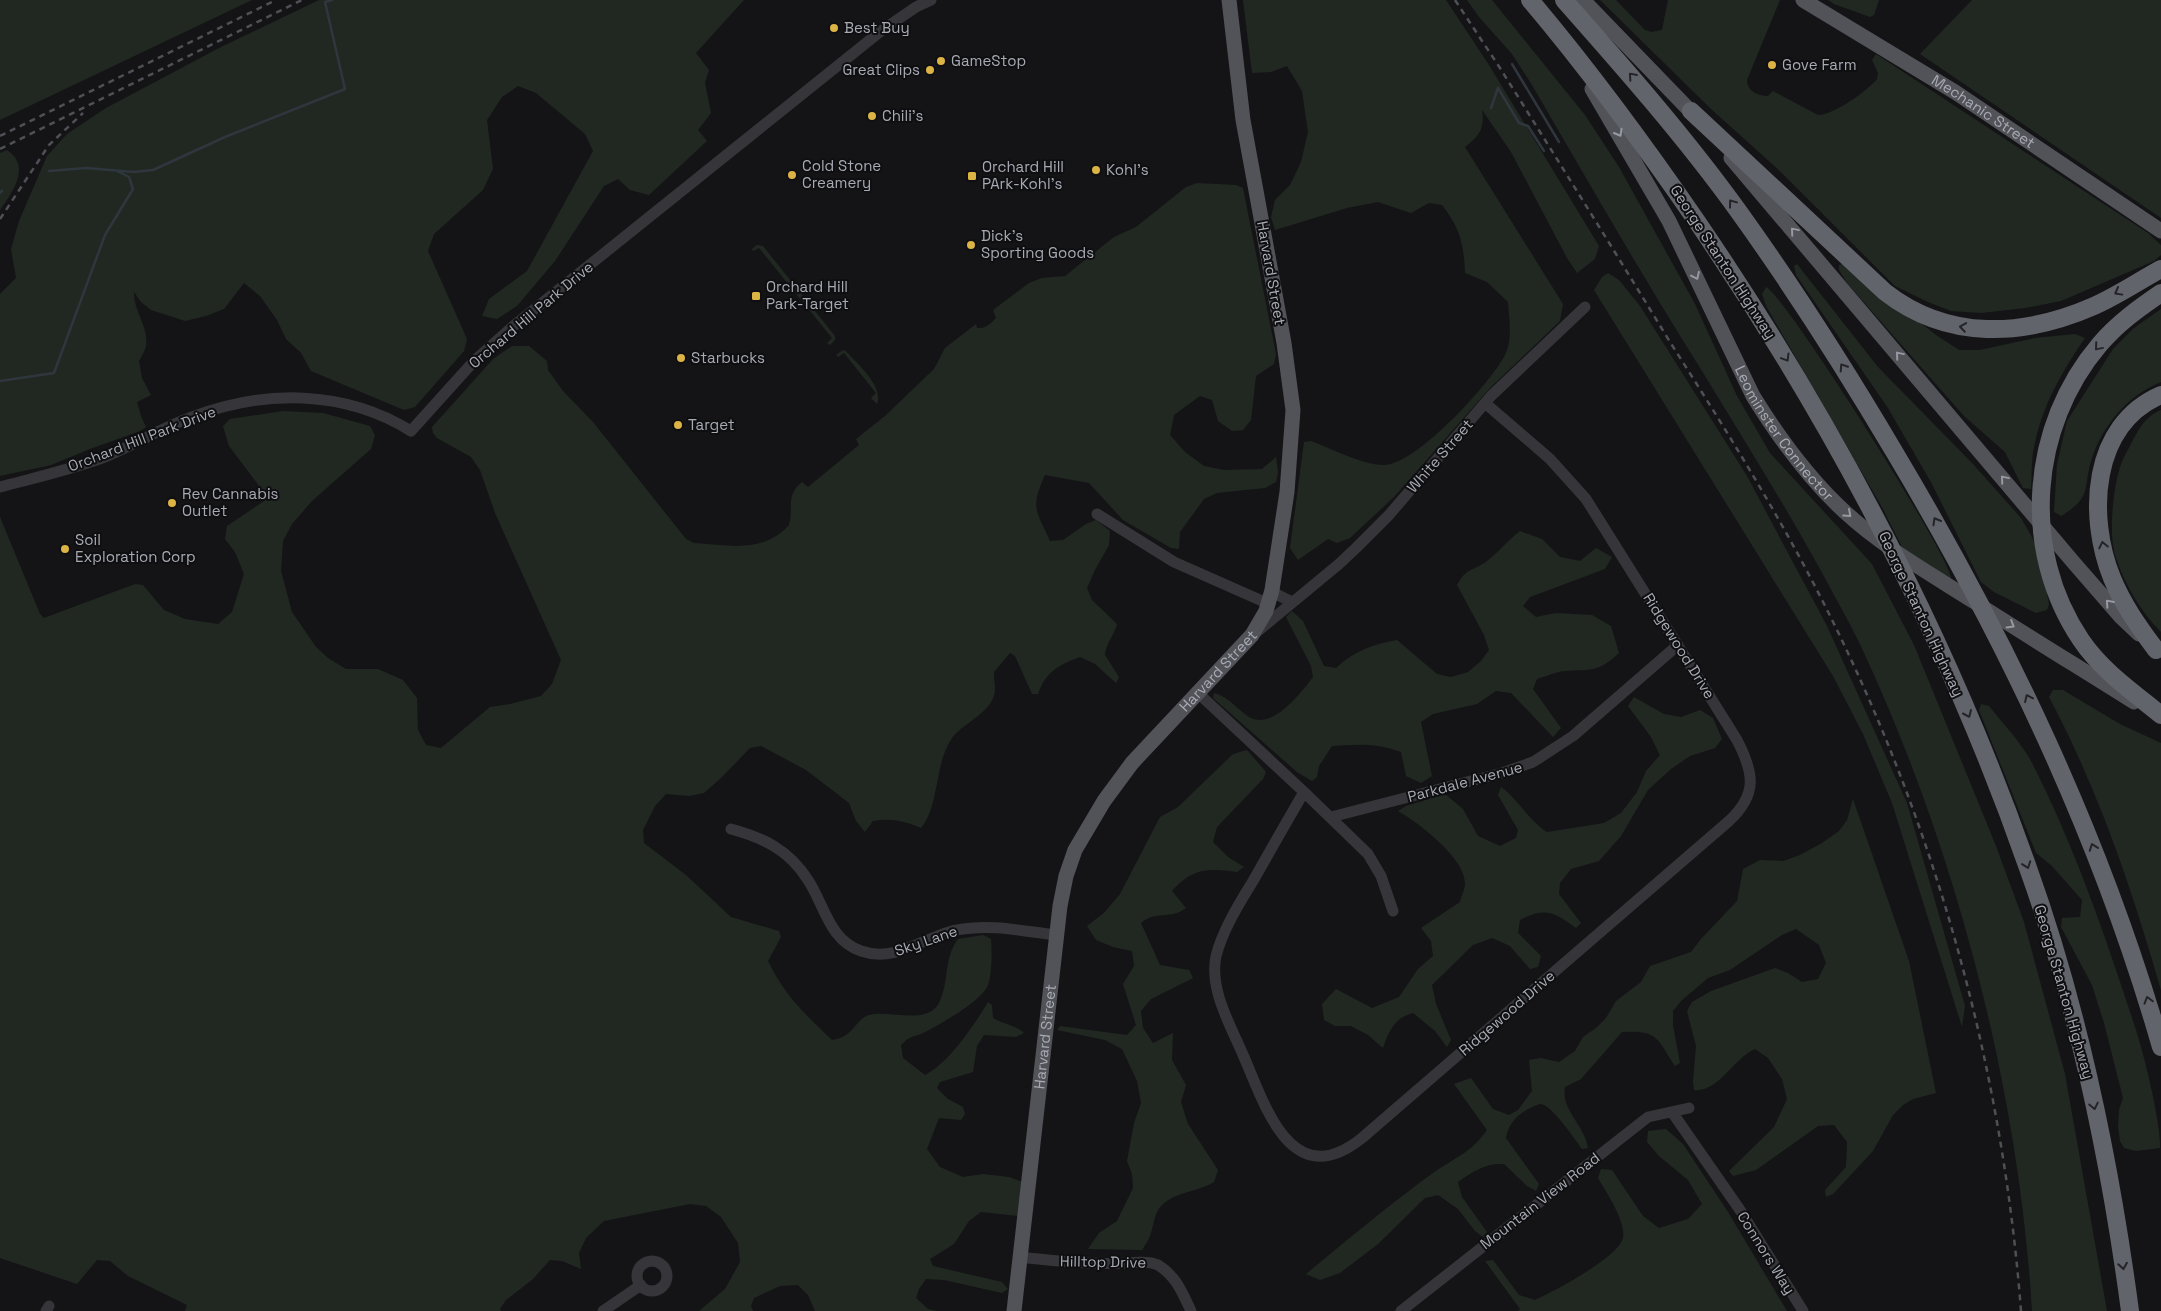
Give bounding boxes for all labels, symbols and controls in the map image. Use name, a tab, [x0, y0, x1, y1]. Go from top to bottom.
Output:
place label: Best Buy	[844, 18, 910, 37]
marker: Best Buy	[828, 22, 840, 34]
place label: GameStop	[951, 51, 1026, 70]
marker: GameStop	[935, 55, 947, 67]
place label: Gove Farm	[1782, 55, 1857, 74]
marker: Gove Farm	[1766, 59, 1778, 71]
place label: Great Clips	[842, 60, 920, 79]
marker: Great Clips	[924, 64, 936, 76]
street label: Mechanic Street	[1928, 70, 2039, 152]
one-way arrow	[1628, 72, 1637, 81]
place label: Chili's	[882, 106, 924, 125]
marker: Chili's	[866, 110, 878, 122]
one-way arrow	[1613, 128, 1623, 137]
place label: Cold Stone Creamery	[802, 156, 881, 192]
place label: Orchard Hill PArk-Kohl's	[982, 157, 1064, 193]
place label: Kohl's	[1106, 160, 1149, 179]
marker: Kohl's	[1090, 164, 1102, 176]
marker: Cold Stone Creamery	[786, 169, 798, 181]
marker: Orchard Hill PArk-Kohl's	[966, 170, 978, 182]
street label: George Stanton Highway	[1666, 181, 1780, 342]
one-way arrow	[1730, 200, 1738, 209]
street label: Harvard Street	[1253, 219, 1290, 327]
place label: Dick's Sporting Goods	[981, 226, 1094, 262]
one-way arrow	[1792, 228, 1800, 237]
marker: Dick's Sporting Goods	[965, 239, 977, 251]
street label: Orchard Hill Park Drive	[465, 257, 597, 372]
one-way arrow	[1690, 271, 1701, 280]
place label: Orchard Hill Park-Target	[766, 277, 849, 313]
one-way arrow	[2115, 286, 2124, 296]
marker: Orchard Hill Park-Target	[750, 290, 762, 302]
one-way arrow	[1958, 323, 1967, 333]
one-way arrow	[2094, 342, 2103, 351]
place label: Starbucks	[691, 348, 765, 367]
marker: Starbucks	[675, 352, 687, 364]
one-way arrow	[1895, 352, 1904, 361]
one-way arrow	[1779, 353, 1789, 362]
street label: Leominster Connector	[1731, 362, 1838, 505]
one-way arrow	[1840, 363, 1850, 372]
street label: Orchard Hill Park Drive	[65, 402, 219, 476]
place label: Target	[688, 415, 735, 434]
street label: White Street	[1403, 415, 1477, 496]
marker: Target	[672, 419, 684, 431]
one-way arrow	[2001, 476, 2010, 485]
place label: Rev Cannabis Outlet	[182, 484, 279, 520]
marker: Rev Cannabis Outlet	[166, 497, 178, 509]
one-way arrow	[1843, 508, 1852, 517]
one-way arrow	[1932, 518, 1942, 527]
street label: George Stanton Highway	[1875, 528, 1968, 699]
place label: Soil Exploration Corp	[75, 530, 196, 566]
one-way arrow	[2098, 541, 2108, 550]
marker: Soil Exploration Corp	[59, 543, 71, 555]
street label: Ridgewood Drive	[1639, 589, 1720, 702]
one-way arrow	[2106, 600, 2115, 609]
one-way arrow	[2006, 618, 2015, 628]
street label: Harvard Street	[1175, 626, 1261, 716]
one-way arrow	[2023, 694, 2034, 703]
one-way arrow	[1961, 709, 1972, 718]
street label: Parkdale Avenue	[1405, 757, 1525, 806]
one-way arrow	[2089, 843, 2099, 852]
one-way arrow	[2021, 861, 2031, 869]
street label: George Stanton Highway	[2031, 903, 2098, 1081]
street label: Sky Lane	[892, 921, 960, 960]
street label: Ridgewood Drive	[1455, 966, 1559, 1059]
street label: Harvard Street	[1029, 983, 1060, 1090]
one-way arrow	[2143, 996, 2153, 1005]
one-way arrow	[2088, 1102, 2099, 1111]
street label: Mountain View Road	[1476, 1148, 1603, 1253]
street label: Connors Way	[1733, 1208, 1799, 1298]
street label: Hilltop Drive	[1060, 1251, 1146, 1272]
one-way arrow	[2117, 1262, 2127, 1270]

